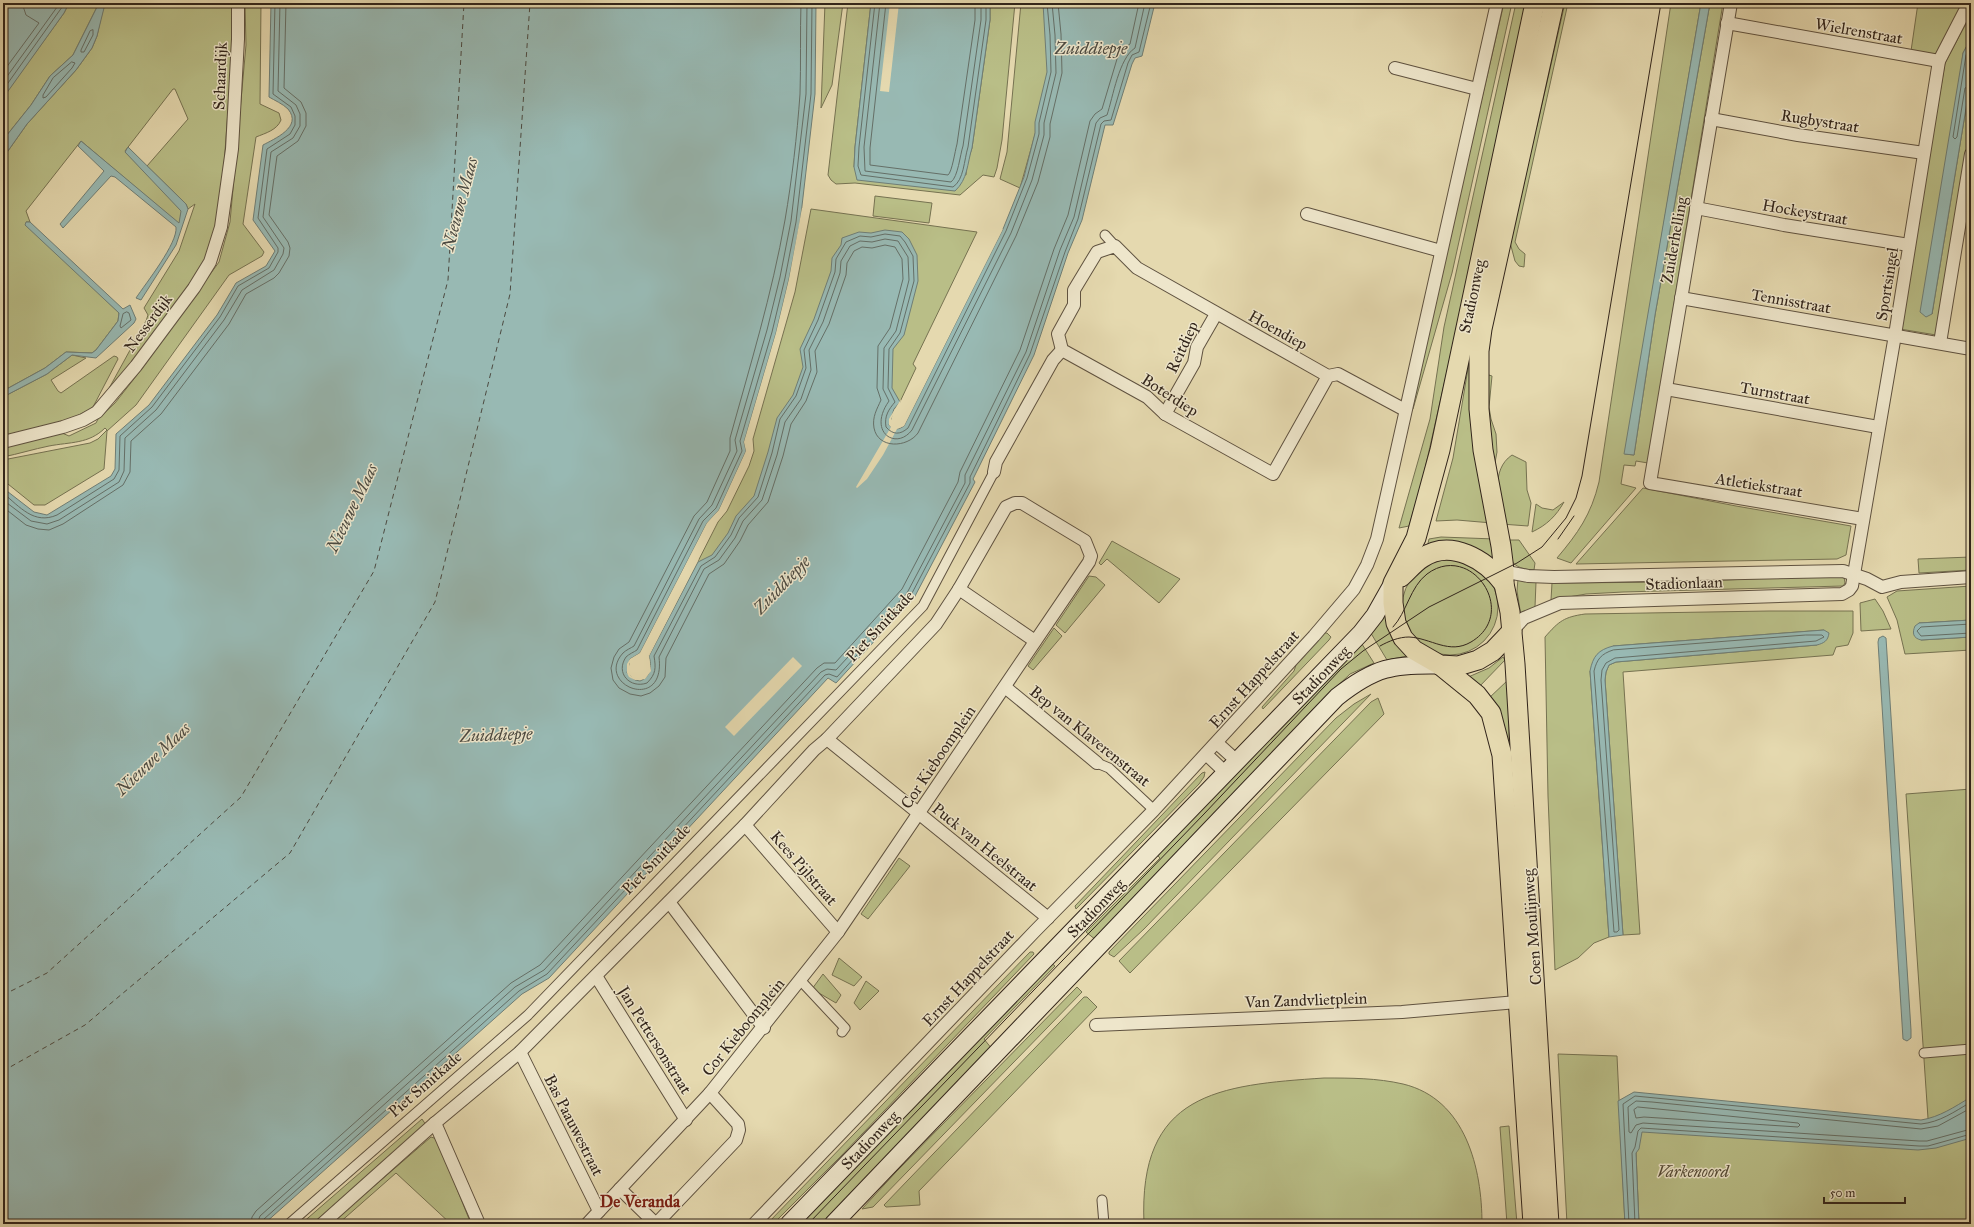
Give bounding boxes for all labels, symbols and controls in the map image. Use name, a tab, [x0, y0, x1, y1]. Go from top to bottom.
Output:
street label: Wielrenstraat	[1814, 14, 1905, 48]
water label: Zuiddiepje	[1054, 38, 1128, 59]
street label: Schaardijk	[209, 41, 231, 110]
street label: Rugbystraat	[1779, 105, 1861, 138]
water label: Nieuwe Maas	[437, 154, 483, 254]
street label: Zuiderhelling	[1657, 194, 1692, 285]
street label: Hockeystraat	[1761, 195, 1850, 229]
street label: Sportsingel	[1872, 245, 1903, 322]
street label: Stadionweg	[1455, 257, 1490, 335]
street label: Tennisstraat	[1750, 285, 1833, 317]
street label: Nesserdijk	[120, 290, 176, 356]
street label: Hoendiep	[1245, 306, 1311, 354]
street label: Reitdiep	[1162, 318, 1202, 376]
street label: Boterdiep	[1138, 370, 1202, 420]
street label: Turnstraat	[1739, 378, 1812, 409]
water label: Nieuwe Maas	[321, 459, 383, 557]
street label: Atletiekstraat	[1713, 469, 1804, 501]
water label: Zuiddiepje	[749, 551, 815, 619]
street label: Stadionlaan	[1645, 572, 1723, 594]
street label: Piet Smitkade	[842, 586, 918, 666]
street label: Ernst Happelstraat	[1205, 626, 1303, 732]
street label: Stadionweg	[1288, 641, 1355, 709]
street label: Bep van Klaverenstraat	[1026, 682, 1154, 791]
street label: Cor Kieboomplein	[896, 702, 980, 812]
water label: Nieuwe Maas	[111, 717, 196, 801]
water label: Zuiddiepje	[458, 723, 533, 747]
street label: Puck van Heelstraat	[929, 799, 1042, 895]
street label: Piet Smitkade	[618, 820, 695, 898]
street label: Kees Pijlstraat	[767, 827, 842, 909]
street label: Coen Moulijnweg	[1518, 868, 1547, 986]
street label: Stadionweg	[1063, 874, 1130, 942]
street label: Ernst Happelstraat	[918, 925, 1018, 1030]
street label: Cor Kieboomplein	[698, 974, 788, 1080]
street label: Jan Pettersonstraat	[612, 981, 696, 1098]
street label: Van Zandvlietplein	[1243, 988, 1368, 1012]
street label: Piet Smitkade	[385, 1047, 466, 1121]
street label: Bas Paauwestraat	[540, 1071, 608, 1179]
street label: Stadionweg	[837, 1106, 904, 1174]
park label: Varkenoord	[1657, 1162, 1730, 1181]
scale bar	[1824, 1179, 1905, 1205]
text: 50 m	[1830, 1186, 1855, 1200]
district label: De Veranda	[600, 1191, 681, 1212]

